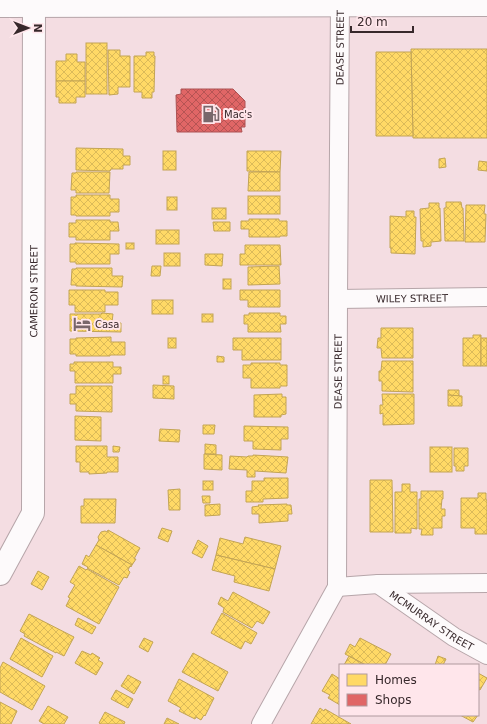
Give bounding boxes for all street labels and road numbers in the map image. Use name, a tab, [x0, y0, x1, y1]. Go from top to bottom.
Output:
street label: DEASE STREET	[334, 9, 345, 85]
street label: CAMERON STREET	[28, 244, 39, 338]
street label: WILEY STREET	[376, 292, 449, 304]
street label: DEASE STREET	[332, 333, 343, 409]
street label: MCMURRAY STREET	[388, 588, 476, 653]

